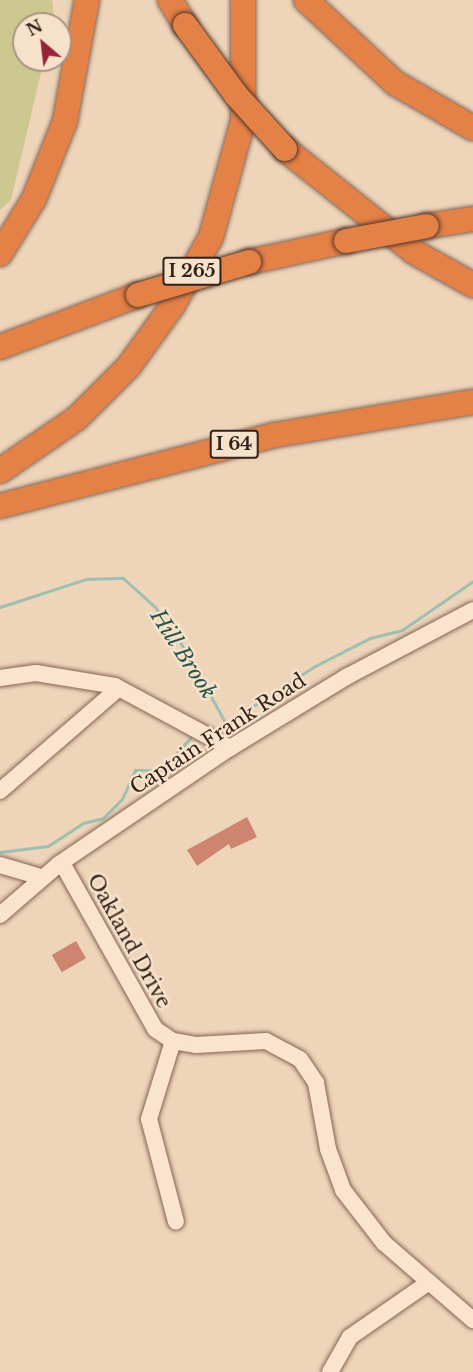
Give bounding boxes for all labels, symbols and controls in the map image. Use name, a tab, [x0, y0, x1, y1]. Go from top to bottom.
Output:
north arrow	[12, 12, 72, 72]
text: N	[23, 16, 46, 40]
road number: I 265	[162, 256, 222, 286]
road number: I 64	[208, 429, 260, 459]
water label: Hill Brook	[145, 604, 221, 704]
street label: Captain Frank Road	[126, 668, 310, 800]
street label: Oakland Drive	[82, 870, 176, 1012]

